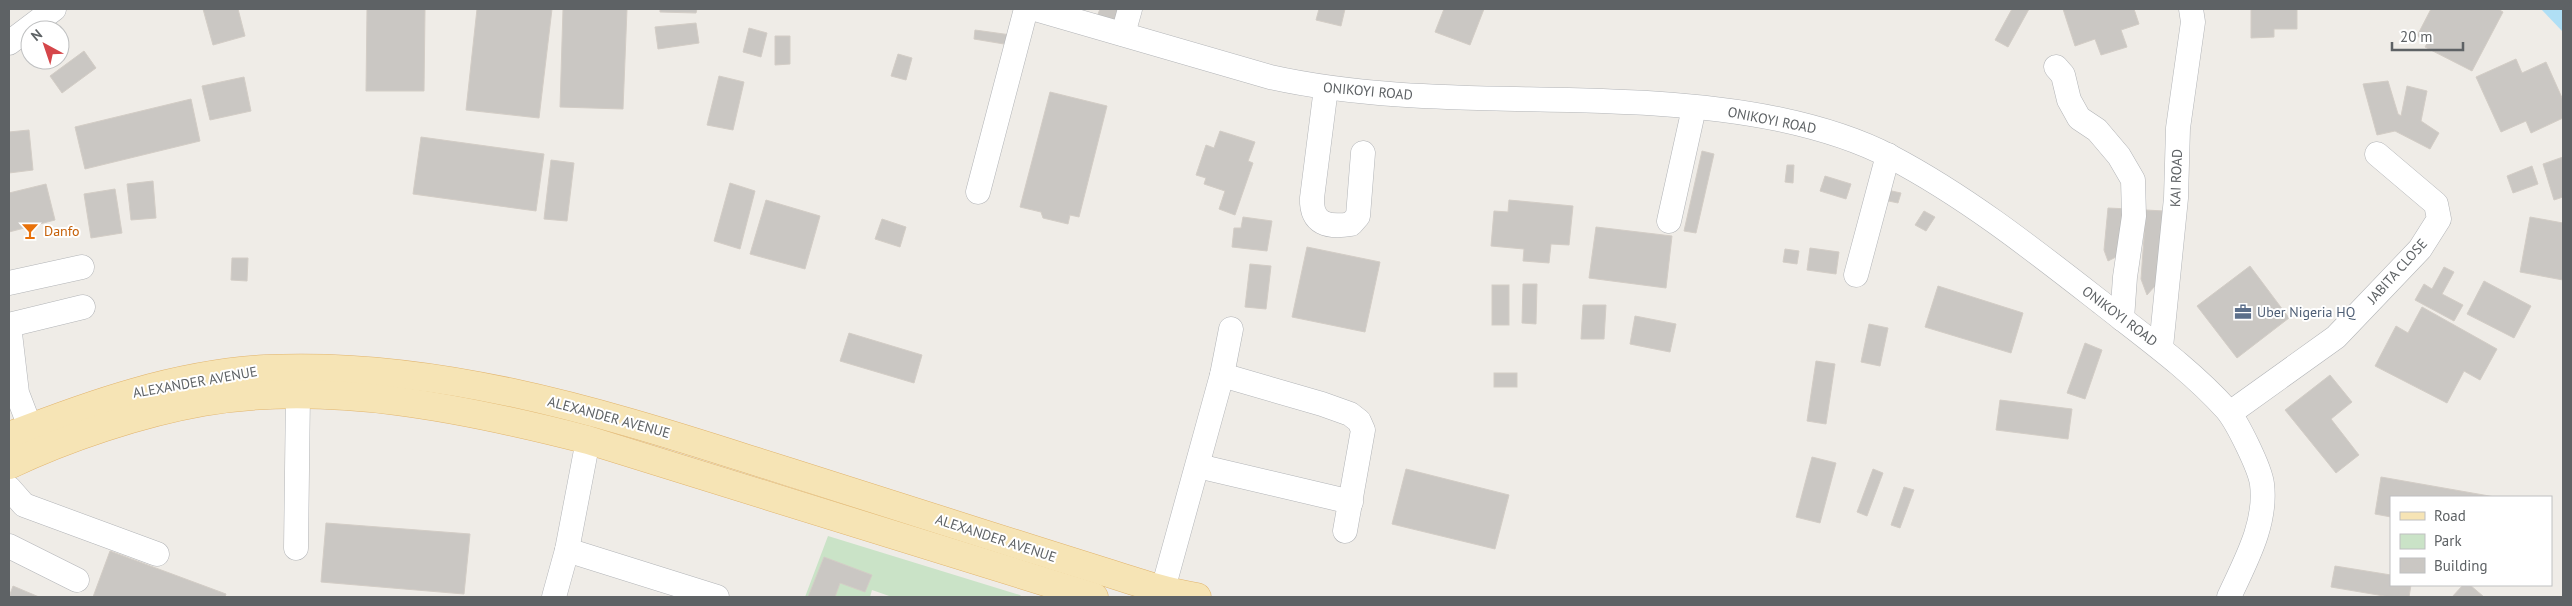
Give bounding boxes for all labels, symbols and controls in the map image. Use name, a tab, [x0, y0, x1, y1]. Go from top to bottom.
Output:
north arrow	[20, 20, 70, 70]
scale bar	[2392, 20, 2463, 52]
text: N	[27, 25, 46, 45]
text: 20 m	[2400, 27, 2433, 46]
street label: ONIKOYI ROAD	[1322, 78, 1414, 104]
street label: ONIKOYI ROAD	[1726, 103, 1818, 137]
street label: KAI ROAD	[2166, 148, 2186, 208]
bar icon: Danfo	[20, 221, 40, 241]
place label: Danfo	[44, 222, 80, 240]
street label: JABITA CLOSE	[2362, 235, 2431, 308]
street label: ONIKOYI ROAD	[2079, 282, 2161, 350]
office icon: Uber Nigeria HQ	[2233, 302, 2253, 322]
place label: Uber Nigeria HQ	[2257, 303, 2356, 321]
street label: ALEXANDER AVENUE	[131, 362, 259, 402]
street label: ALEXANDER AVENUE	[546, 392, 672, 442]
legend	[2390, 496, 2552, 586]
text: Road	[2434, 506, 2466, 525]
street label: ALEXANDER AVENUE	[933, 510, 1059, 566]
text: Park	[2434, 531, 2462, 550]
text: Building	[2434, 556, 2488, 575]

